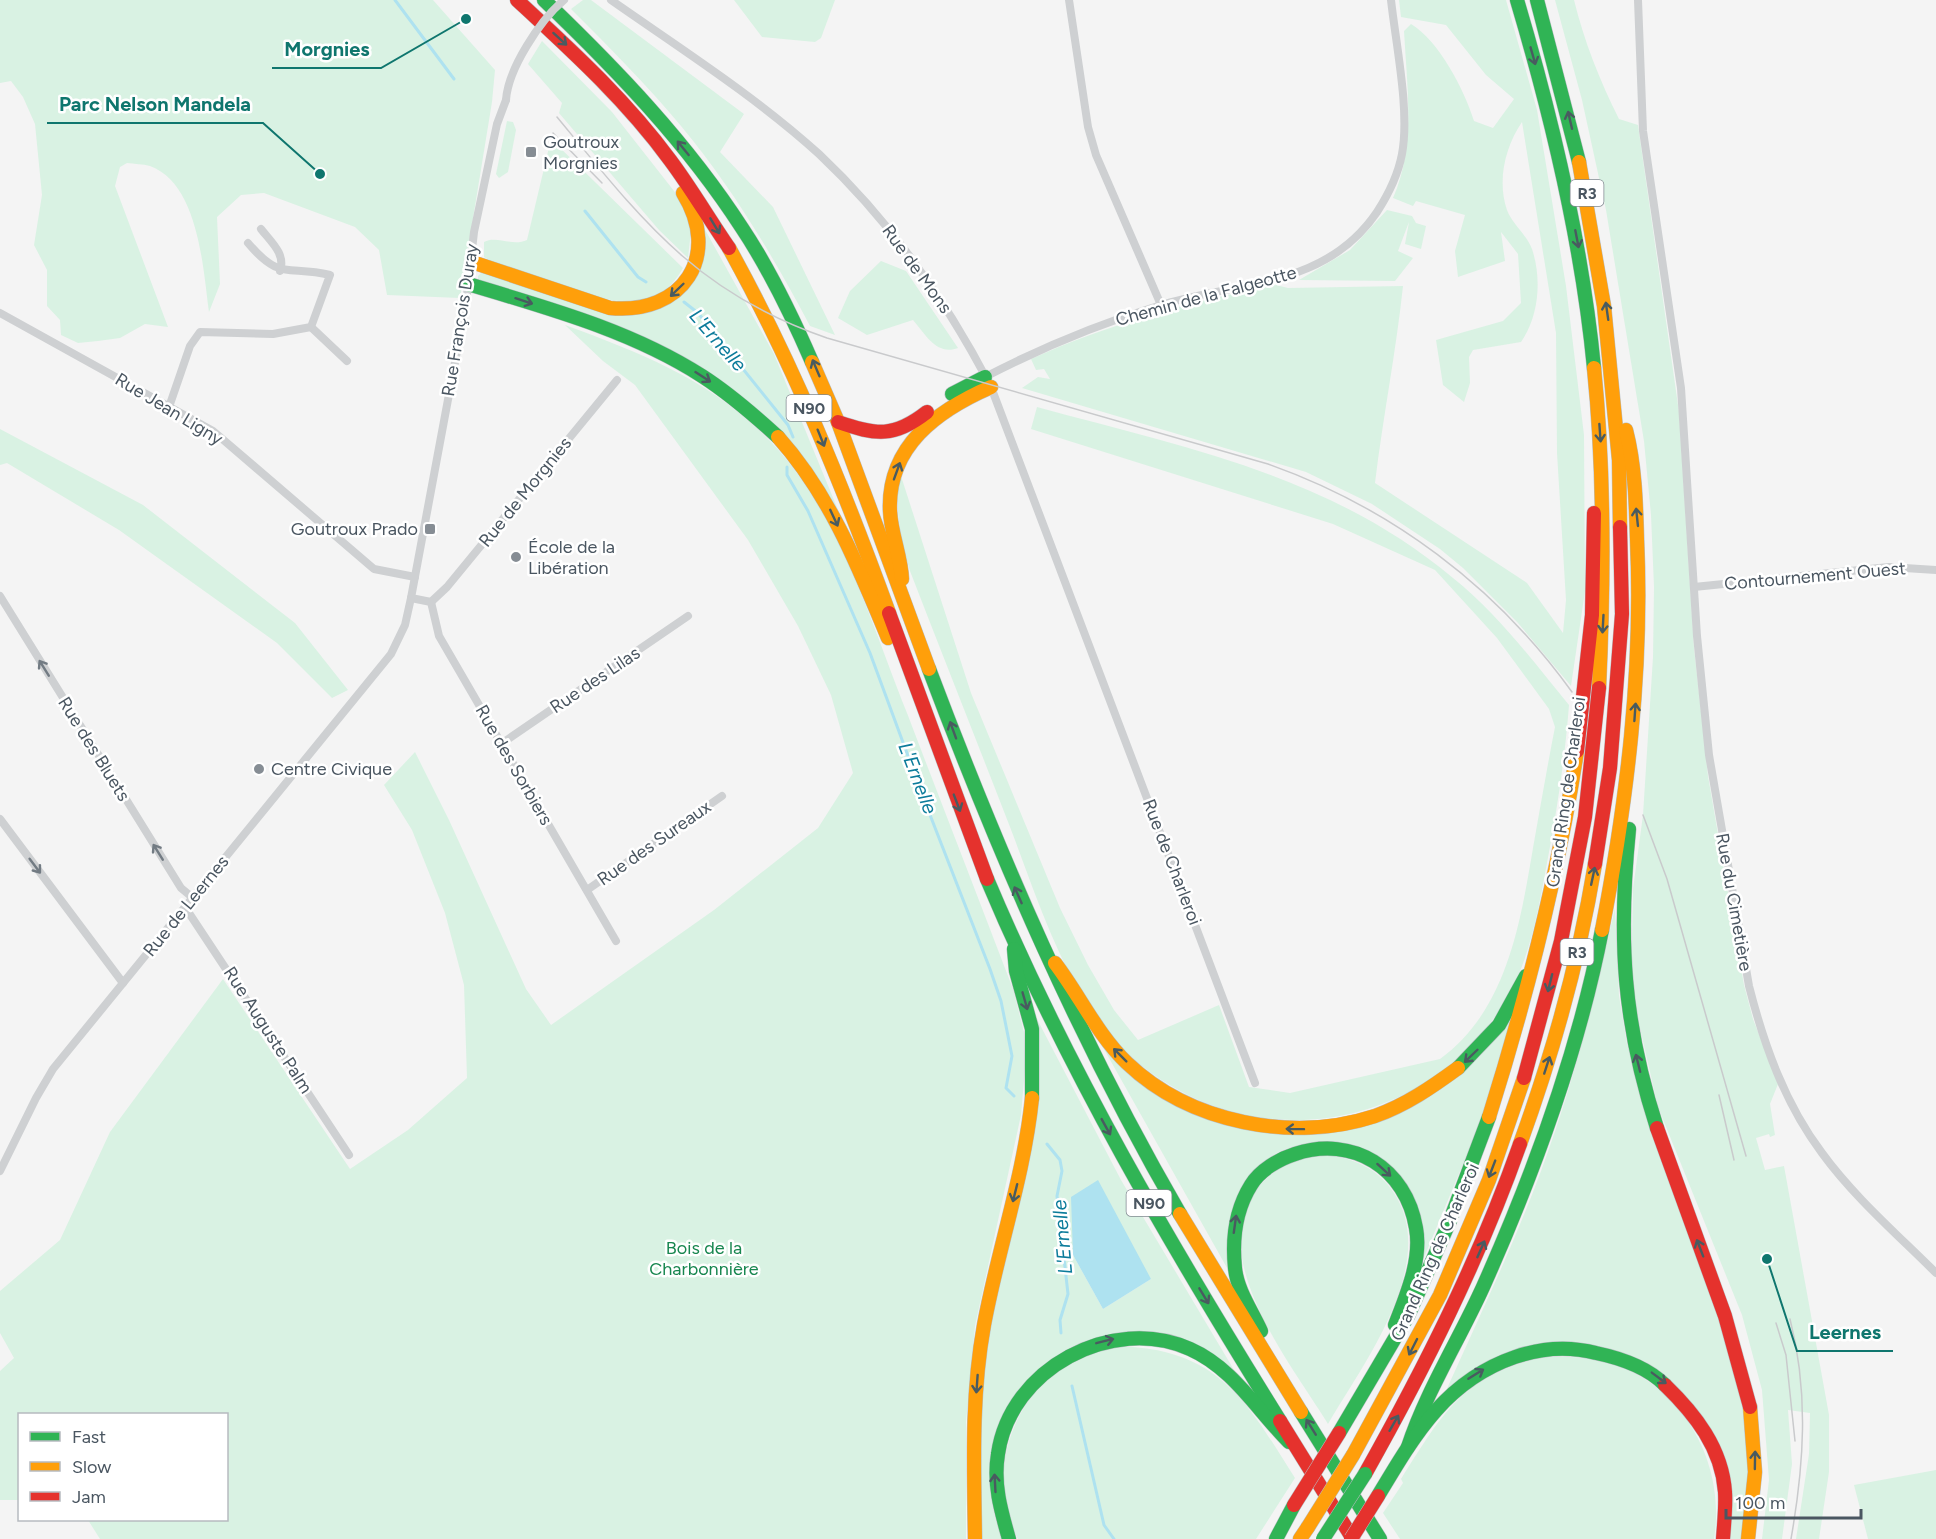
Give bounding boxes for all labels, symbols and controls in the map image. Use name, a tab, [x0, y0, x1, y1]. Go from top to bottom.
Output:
callout: Morgnies	[272, 30, 381, 68]
one-way arrow	[552, 32, 567, 46]
text: Morgnies	[284, 37, 370, 61]
one-way arrow	[1528, 46, 1540, 65]
callout: Parc Nelson Mandela	[47, 85, 263, 123]
text: Parc Nelson Mandela	[59, 92, 251, 116]
one-way arrow	[1564, 111, 1576, 130]
place label: Goutroux Morgnies	[543, 131, 620, 174]
one-way arrow	[676, 140, 689, 156]
marker: Goutroux Morgnies	[524, 145, 538, 159]
road number: R3	[1570, 180, 1604, 206]
one-way arrow	[709, 217, 721, 234]
street label: Rue de Mons	[877, 220, 957, 318]
one-way arrow	[1572, 229, 1583, 249]
street label: Rue François Duray	[437, 241, 483, 398]
street label: Chemin de la Falgeotte	[1113, 261, 1299, 331]
one-way arrow	[669, 283, 684, 297]
one-way arrow	[514, 297, 533, 308]
one-way arrow	[1602, 302, 1613, 322]
water label: L'Ernelle	[684, 304, 752, 376]
one-way arrow	[810, 360, 821, 378]
street label: Rue Jean Ligny	[111, 368, 227, 450]
one-way arrow	[695, 370, 712, 383]
road number: N90	[786, 395, 832, 421]
one-way arrow	[1595, 422, 1606, 442]
one-way arrow	[816, 428, 827, 446]
street label: Rue de Morgnies	[474, 433, 576, 551]
one-way arrow	[892, 462, 903, 481]
one-way arrow	[1631, 508, 1642, 528]
one-way arrow	[828, 509, 840, 527]
place label: Goutroux Prado	[291, 518, 418, 540]
marker: Goutroux Prado	[423, 522, 437, 536]
place label: École de la Libération	[528, 536, 615, 579]
marker: École de la Libération	[509, 550, 523, 564]
street label: Contournement Ouest	[1723, 557, 1907, 595]
one-way arrow	[1598, 614, 1609, 634]
street label: Rue des Lilas	[546, 642, 644, 718]
one-way arrow	[38, 660, 50, 677]
street label: Rue des Bluets	[53, 693, 135, 805]
street label: Grand Ring de Charleroi	[1542, 695, 1590, 889]
street label: Rue des Sorbiers	[471, 701, 557, 829]
one-way arrow	[1630, 703, 1641, 723]
one-way arrow	[947, 721, 958, 740]
water label: L'Ernelle	[893, 739, 943, 817]
place label: Centre Civique	[271, 758, 392, 780]
marker: Centre Civique	[252, 762, 266, 776]
one-way arrow	[952, 793, 963, 811]
street label: Rue des Sureaux	[593, 795, 715, 890]
street label: Rue de Charleroi	[1138, 796, 1206, 928]
street label: Rue du Cimetière	[1711, 831, 1757, 973]
one-way arrow	[152, 844, 164, 861]
street label: Rue de Leernes	[139, 851, 233, 961]
one-way arrow	[28, 858, 41, 874]
one-way arrow	[1588, 867, 1599, 886]
one-way arrow	[1012, 886, 1023, 904]
road number: R3	[1560, 939, 1594, 965]
street label: Rue Auguste Palm	[219, 963, 317, 1097]
one-way arrow	[1544, 973, 1556, 992]
one-way arrow	[1020, 991, 1031, 1010]
one-way arrow	[1113, 1048, 1128, 1063]
one-way arrow	[1463, 1049, 1478, 1064]
one-way arrow	[1632, 1054, 1644, 1073]
one-way arrow	[1542, 1056, 1553, 1075]
one-way arrow	[1101, 1118, 1112, 1136]
one-way arrow	[1286, 1123, 1306, 1135]
one-way arrow	[1486, 1159, 1497, 1178]
street label: Grand Ring de Charleroi	[1386, 1160, 1484, 1344]
one-way arrow	[1376, 1163, 1391, 1177]
one-way arrow	[1008, 1183, 1020, 1202]
road number: N90	[1126, 1190, 1172, 1216]
water label: L'Ernelle	[1047, 1199, 1077, 1275]
one-way arrow	[1229, 1215, 1240, 1235]
park label: Bois de la Charbonnière	[649, 1237, 759, 1280]
one-way arrow	[1694, 1239, 1705, 1257]
one-way arrow	[1475, 1240, 1487, 1258]
one-way arrow	[1199, 1287, 1211, 1304]
callout: Leernes	[1797, 1313, 1893, 1351]
text: Leernes	[1809, 1320, 1881, 1344]
one-way arrow	[1095, 1335, 1114, 1347]
one-way arrow	[1407, 1338, 1419, 1356]
one-way arrow	[1467, 1368, 1484, 1380]
one-way arrow	[1651, 1372, 1667, 1385]
one-way arrow	[972, 1373, 983, 1393]
legend	[18, 1413, 228, 1521]
one-way arrow	[1388, 1415, 1400, 1432]
one-way arrow	[1305, 1419, 1317, 1436]
text: Fast	[72, 1426, 106, 1448]
one-way arrow	[1749, 1451, 1761, 1471]
text: Slow	[72, 1456, 111, 1478]
one-way arrow	[990, 1473, 1001, 1493]
scale bar	[1726, 1482, 1861, 1520]
text: Jam	[72, 1486, 106, 1508]
text: 100 m	[1735, 1492, 1785, 1514]

